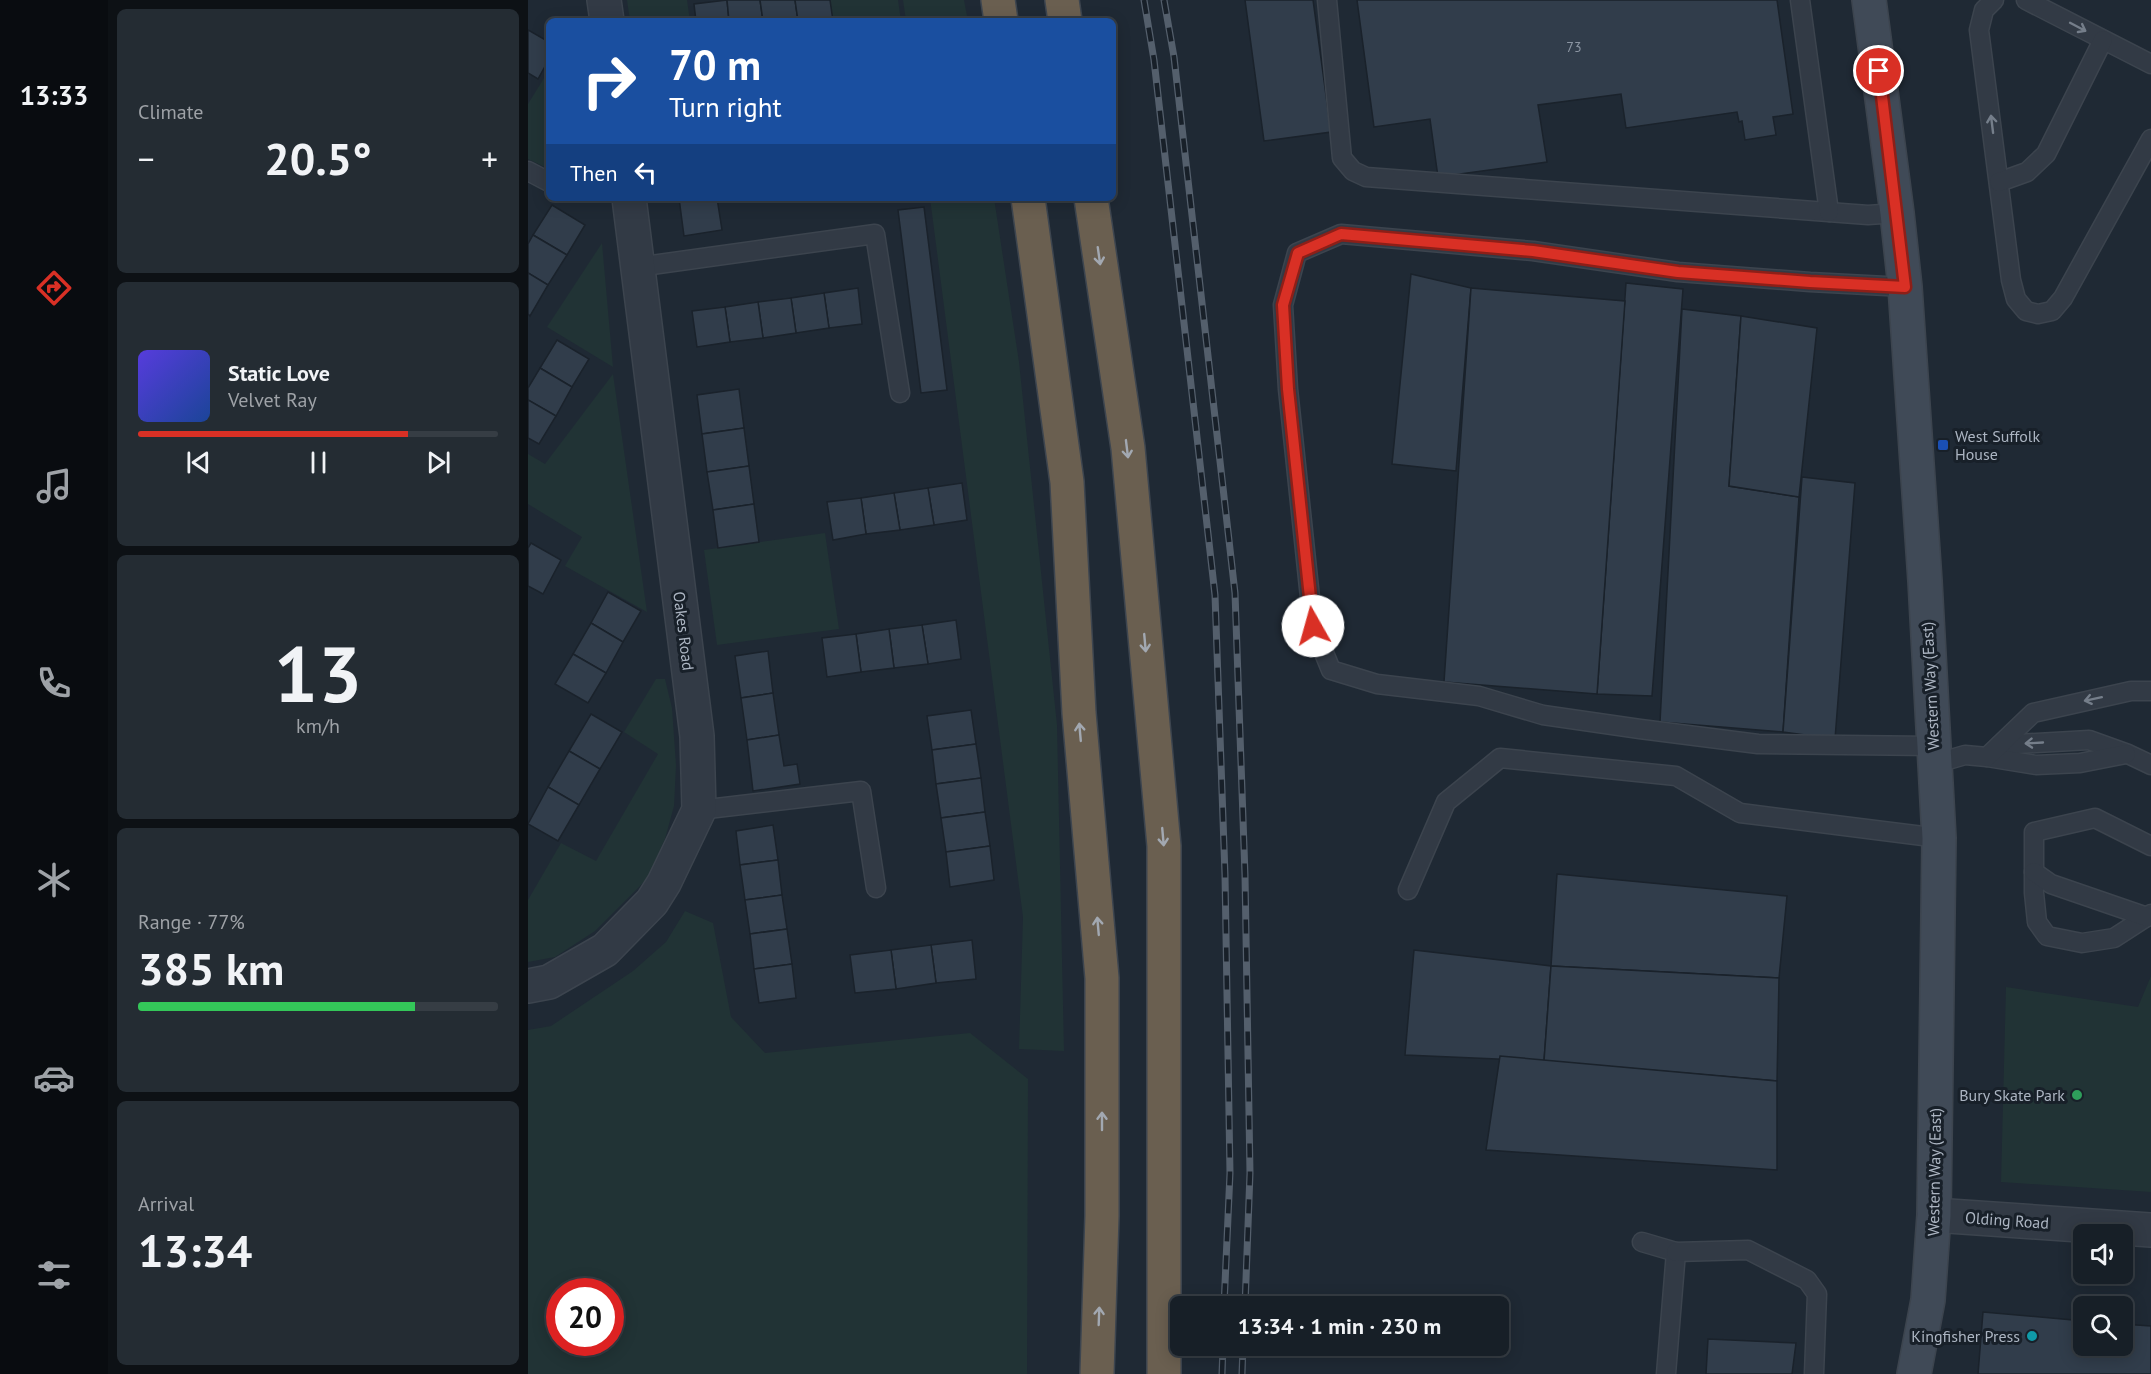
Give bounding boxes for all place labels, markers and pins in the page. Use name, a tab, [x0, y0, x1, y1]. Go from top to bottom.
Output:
pin	[1853, 45, 1904, 96]
place label: West Suffolk House	[1955, 426, 2041, 464]
marker: West Suffolk House	[1936, 438, 1950, 452]
place label: Bury Skate Park	[1959, 1085, 2065, 1105]
marker: Bury Skate Park	[2070, 1088, 2084, 1102]
place label: Kingfisher Press	[1911, 1326, 2020, 1346]
marker: Kingfisher Press	[2025, 1329, 2039, 1343]

